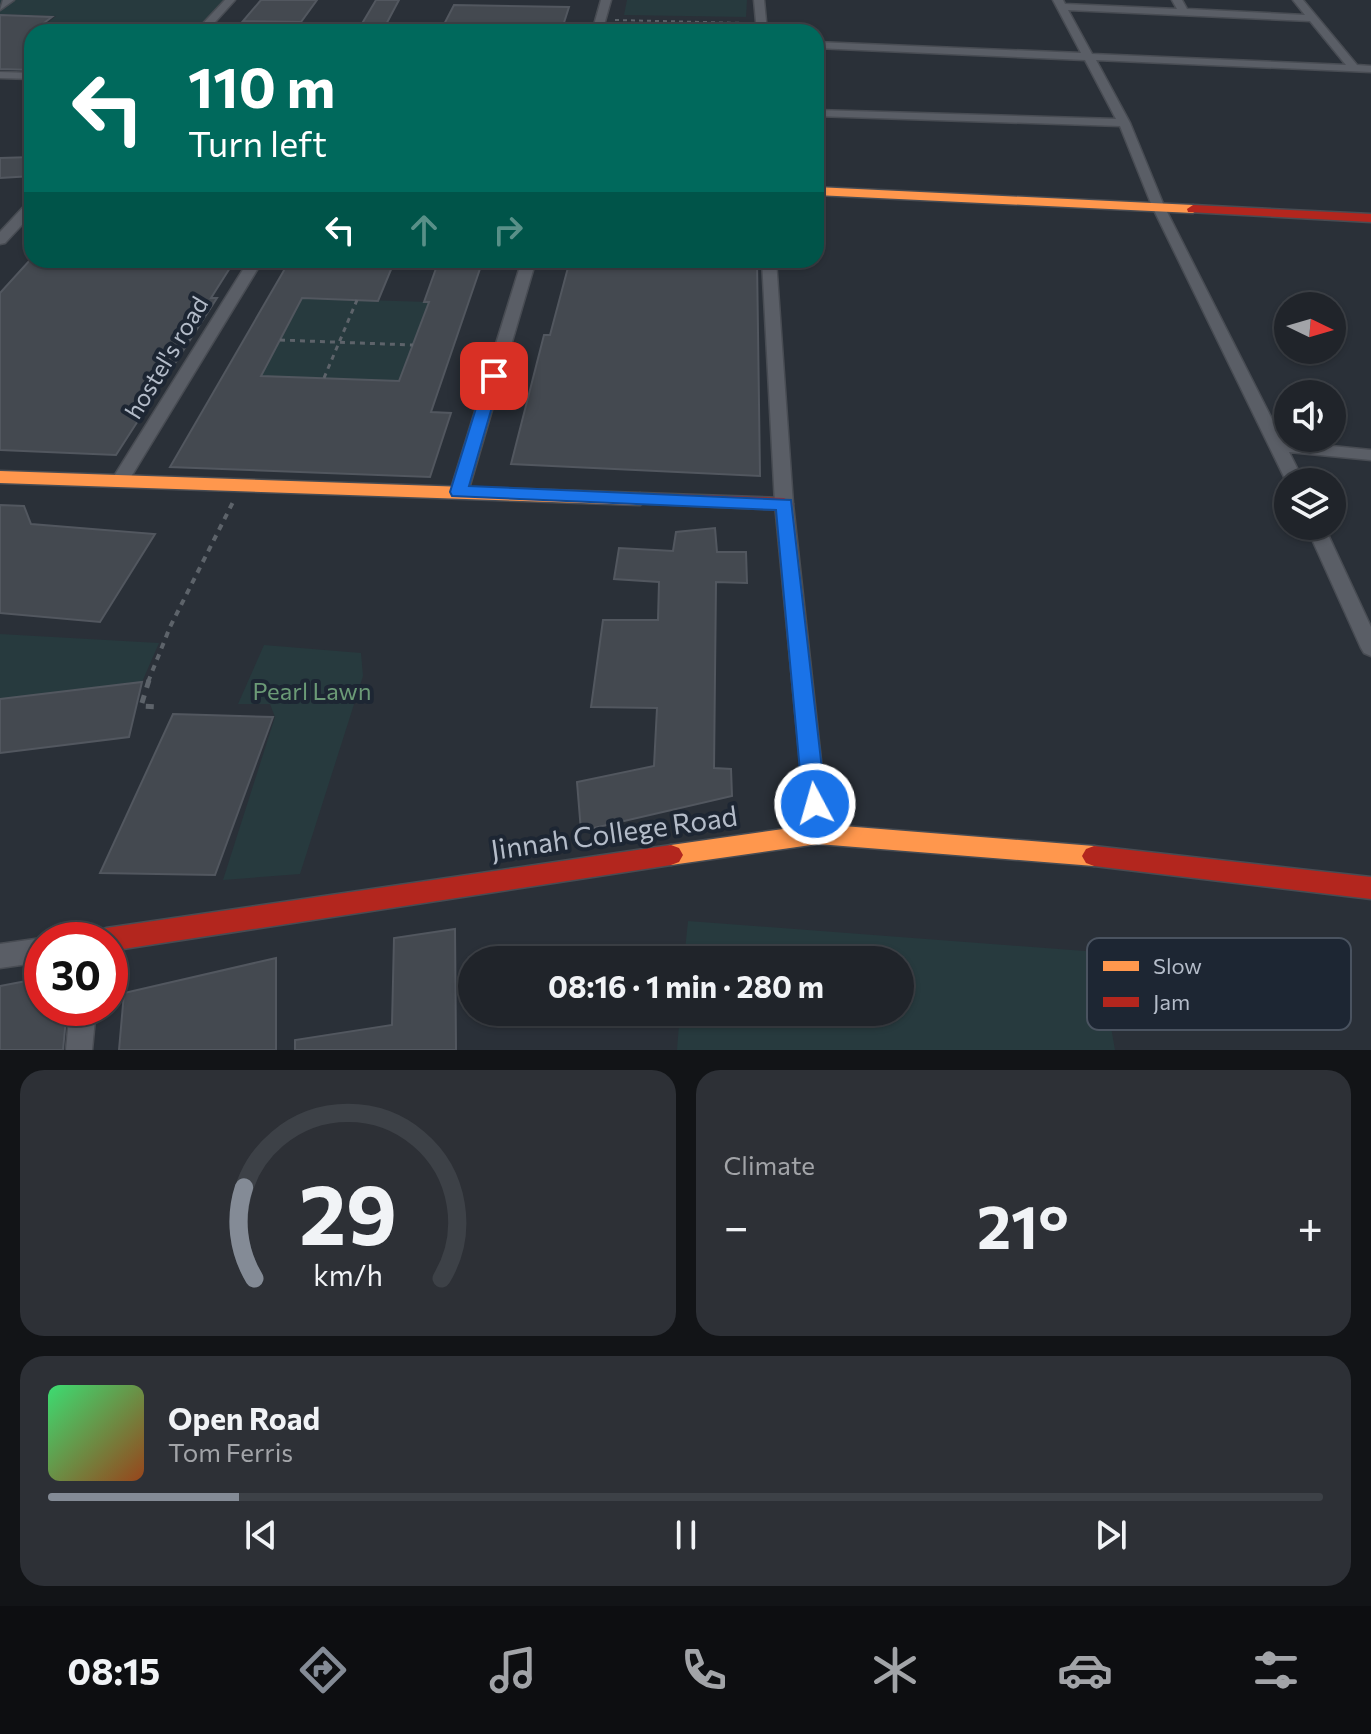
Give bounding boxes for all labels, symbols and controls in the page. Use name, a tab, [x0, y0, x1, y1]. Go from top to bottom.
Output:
text: 110 m	[188, 51, 335, 120]
icon: left	[56, 56, 160, 160]
text: Turn left	[188, 120, 327, 164]
icon: left	[318, 208, 362, 252]
icon: ahead	[402, 208, 446, 252]
icon: right	[486, 208, 530, 252]
street label: hostel's road	[118, 291, 214, 424]
north arrow	[1274, 292, 1346, 364]
map controls	[1274, 292, 1346, 540]
pin	[460, 342, 528, 410]
icon: arrive	[472, 354, 516, 398]
button: sound	[1274, 380, 1346, 452]
button: layers	[1274, 468, 1346, 540]
park label: Pearl Lawn	[252, 676, 372, 705]
position arrow	[773, 762, 857, 846]
street label: Jinnah College Road	[488, 798, 739, 866]
speed limit sign: 30	[24, 922, 128, 1026]
legend	[1087, 938, 1351, 1030]
text: Slow	[1153, 952, 1202, 979]
text: 08:16 · 1 min · 280 m	[548, 967, 824, 1004]
text: Jam	[1153, 988, 1190, 1015]
text: Climate	[724, 1149, 815, 1180]
text: 29	[299, 1160, 397, 1262]
text: 21°	[977, 1188, 1069, 1261]
text: −	[724, 1198, 749, 1252]
text: +	[1297, 1198, 1323, 1252]
text: km/h	[313, 1257, 383, 1292]
text: Open Road	[168, 1399, 320, 1436]
text: Tom Ferris	[168, 1436, 293, 1467]
icon: previous	[239, 1513, 283, 1557]
icon: pause	[664, 1513, 708, 1557]
icon: next	[1089, 1513, 1133, 1557]
icon: directions	[295, 1642, 351, 1698]
icon: music	[485, 1642, 541, 1698]
icon: phone	[676, 1642, 732, 1698]
icon: climate	[867, 1642, 923, 1698]
icon: car	[1057, 1642, 1113, 1698]
icon: filters	[1248, 1642, 1304, 1698]
text: 08:15	[67, 1648, 160, 1692]

